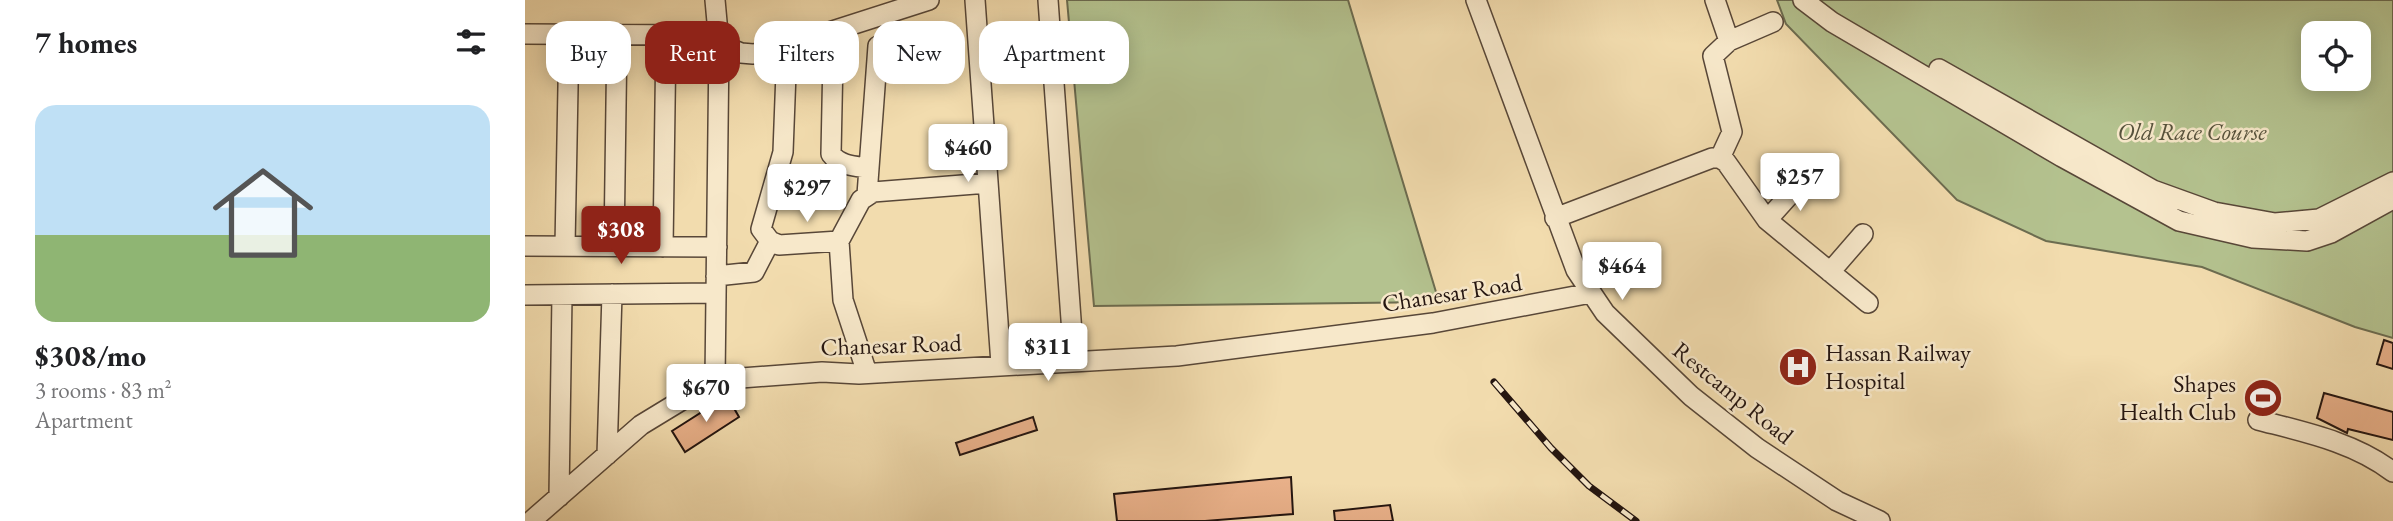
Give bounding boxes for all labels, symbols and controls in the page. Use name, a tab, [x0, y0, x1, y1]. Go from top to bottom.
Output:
chip: Buy	[546, 21, 631, 84]
chip: Rent	[645, 21, 740, 84]
chip: Filters	[754, 21, 859, 84]
chip: New	[873, 21, 965, 84]
chip: Apartment	[979, 21, 1129, 84]
map controls	[2301, 21, 2371, 91]
button: locate	[2301, 21, 2371, 91]
text: 7 homes	[35, 23, 137, 62]
icon: filters	[452, 23, 490, 61]
park label: Old Race Course	[2117, 116, 2267, 147]
pin: $460	[927, 124, 1009, 184]
text: $460	[944, 132, 992, 162]
icon: home	[200, 150, 326, 276]
pin: $257	[1759, 154, 1841, 213]
text: $257	[1776, 161, 1824, 191]
pin: $297	[766, 164, 848, 224]
text: $297	[783, 172, 831, 202]
pin: $308	[580, 206, 662, 266]
text: $308	[597, 214, 645, 244]
pin: $464	[1581, 243, 1663, 302]
text: $464	[1598, 250, 1646, 280]
street label: Chanesar Road	[1380, 266, 1525, 319]
pin: $311	[1007, 324, 1089, 383]
street label: Chanesar Road	[820, 327, 963, 362]
text: $311	[1024, 331, 1072, 361]
street label: Restcamp Road	[1666, 334, 1801, 451]
text: $308/mo	[35, 336, 146, 375]
place label: Hassan Railway Hospital	[1825, 337, 1971, 396]
hospital icon: Hassan Railway Hospital	[1777, 346, 1819, 388]
pin: $670	[665, 364, 747, 424]
place label: Shapes Health Club	[2119, 368, 2236, 427]
text: $670	[682, 372, 730, 402]
text: 3 rooms · 83 m²	[35, 375, 172, 405]
sports icon: Shapes Health Club	[2242, 377, 2284, 419]
text: Apartment	[35, 405, 133, 435]

